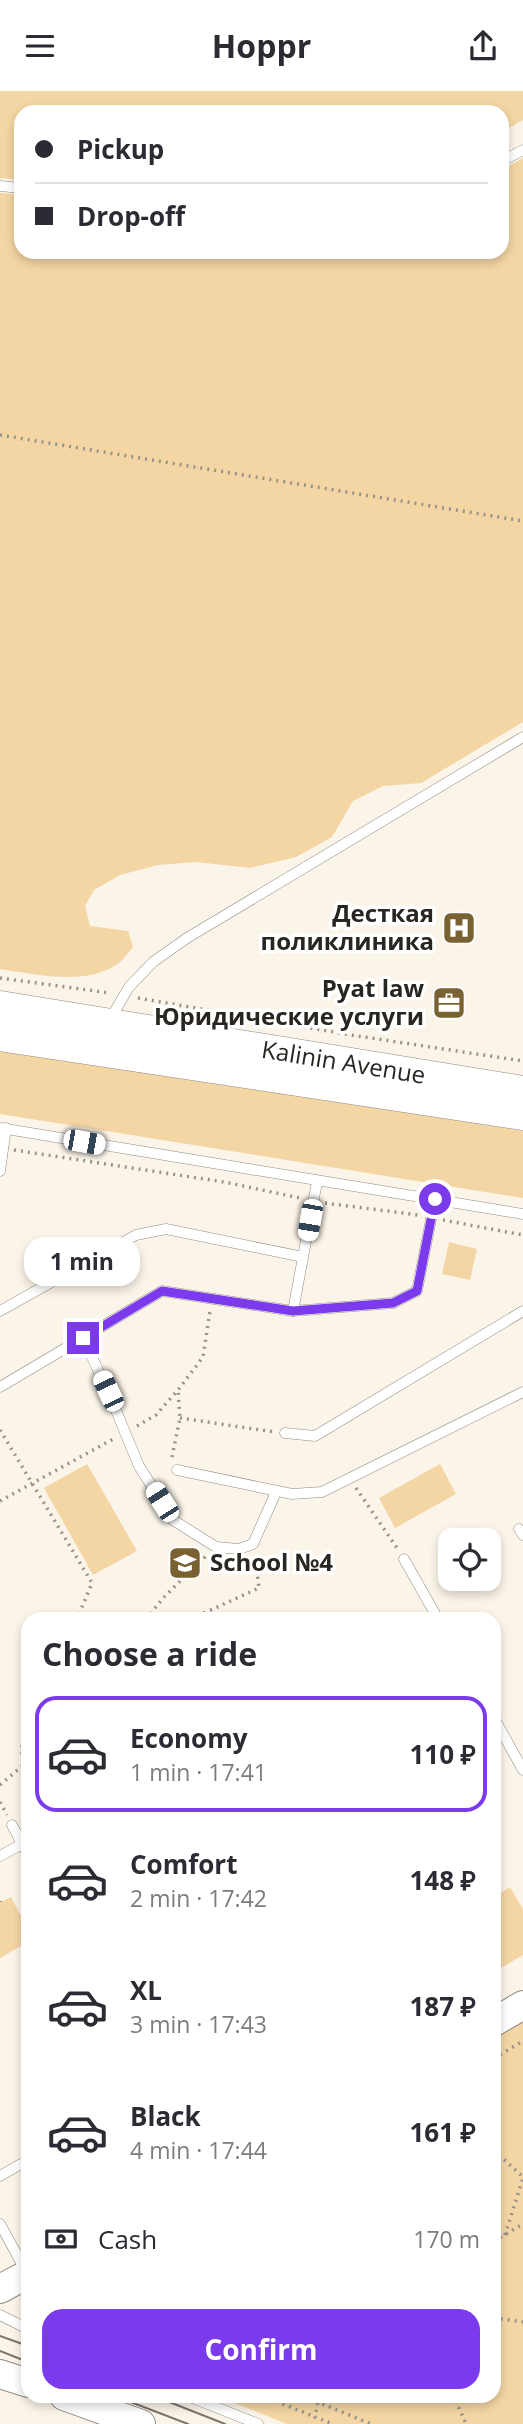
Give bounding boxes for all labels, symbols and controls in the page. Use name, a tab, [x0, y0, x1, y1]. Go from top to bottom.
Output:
text: Hoppr	[212, 24, 311, 67]
icon: menu	[21, 27, 59, 65]
icon: share	[464, 27, 502, 65]
text: Pickup	[77, 131, 164, 167]
text: Drop-off	[77, 198, 185, 234]
place label: Десткая поликлиника	[261, 896, 434, 957]
hospital icon: Десткая поликлиника	[440, 909, 478, 947]
place label: Pyat law Юридические услуги	[154, 971, 424, 1032]
office icon: Pyat law Юридические услуги	[430, 984, 468, 1022]
street label: Kalinin Avenue	[259, 1032, 428, 1091]
car	[62, 1128, 107, 1156]
route start	[419, 1183, 451, 1215]
car	[297, 1197, 324, 1243]
callout: 1 min	[25, 1237, 141, 1285]
text: 1 min	[50, 1245, 114, 1277]
route end	[67, 1322, 99, 1354]
car	[90, 1368, 127, 1414]
car	[142, 1479, 183, 1525]
map controls	[438, 1528, 501, 1591]
button: locate	[438, 1528, 501, 1591]
school or university icon: School №4	[166, 1544, 204, 1582]
place label: School №4	[210, 1545, 333, 1578]
text: Choose a ride	[42, 1632, 257, 1675]
text: Economy	[130, 1720, 248, 1756]
icon: car	[46, 1723, 109, 1786]
text: 110 ₽	[410, 1736, 476, 1772]
text: 1 min · 17:41	[130, 1756, 267, 1788]
text: Comfort	[130, 1846, 237, 1882]
icon: car	[46, 1849, 109, 1912]
text: 148 ₽	[410, 1862, 476, 1898]
text: 2 min · 17:42	[130, 1882, 267, 1914]
text: XL	[130, 1972, 162, 2008]
icon: car	[46, 1975, 109, 2038]
text: 187 ₽	[410, 1988, 476, 2024]
text: 3 min · 17:43	[130, 2008, 267, 2040]
text: Black	[130, 2098, 201, 2134]
icon: car	[46, 2101, 109, 2164]
text: 161 ₽	[410, 2114, 476, 2150]
text: 4 min · 17:44	[130, 2134, 267, 2166]
icon: cash	[42, 2220, 80, 2258]
text: Cash	[98, 2221, 157, 2257]
text: 170 m	[413, 2223, 480, 2255]
button: Confirm	[42, 2309, 480, 2389]

